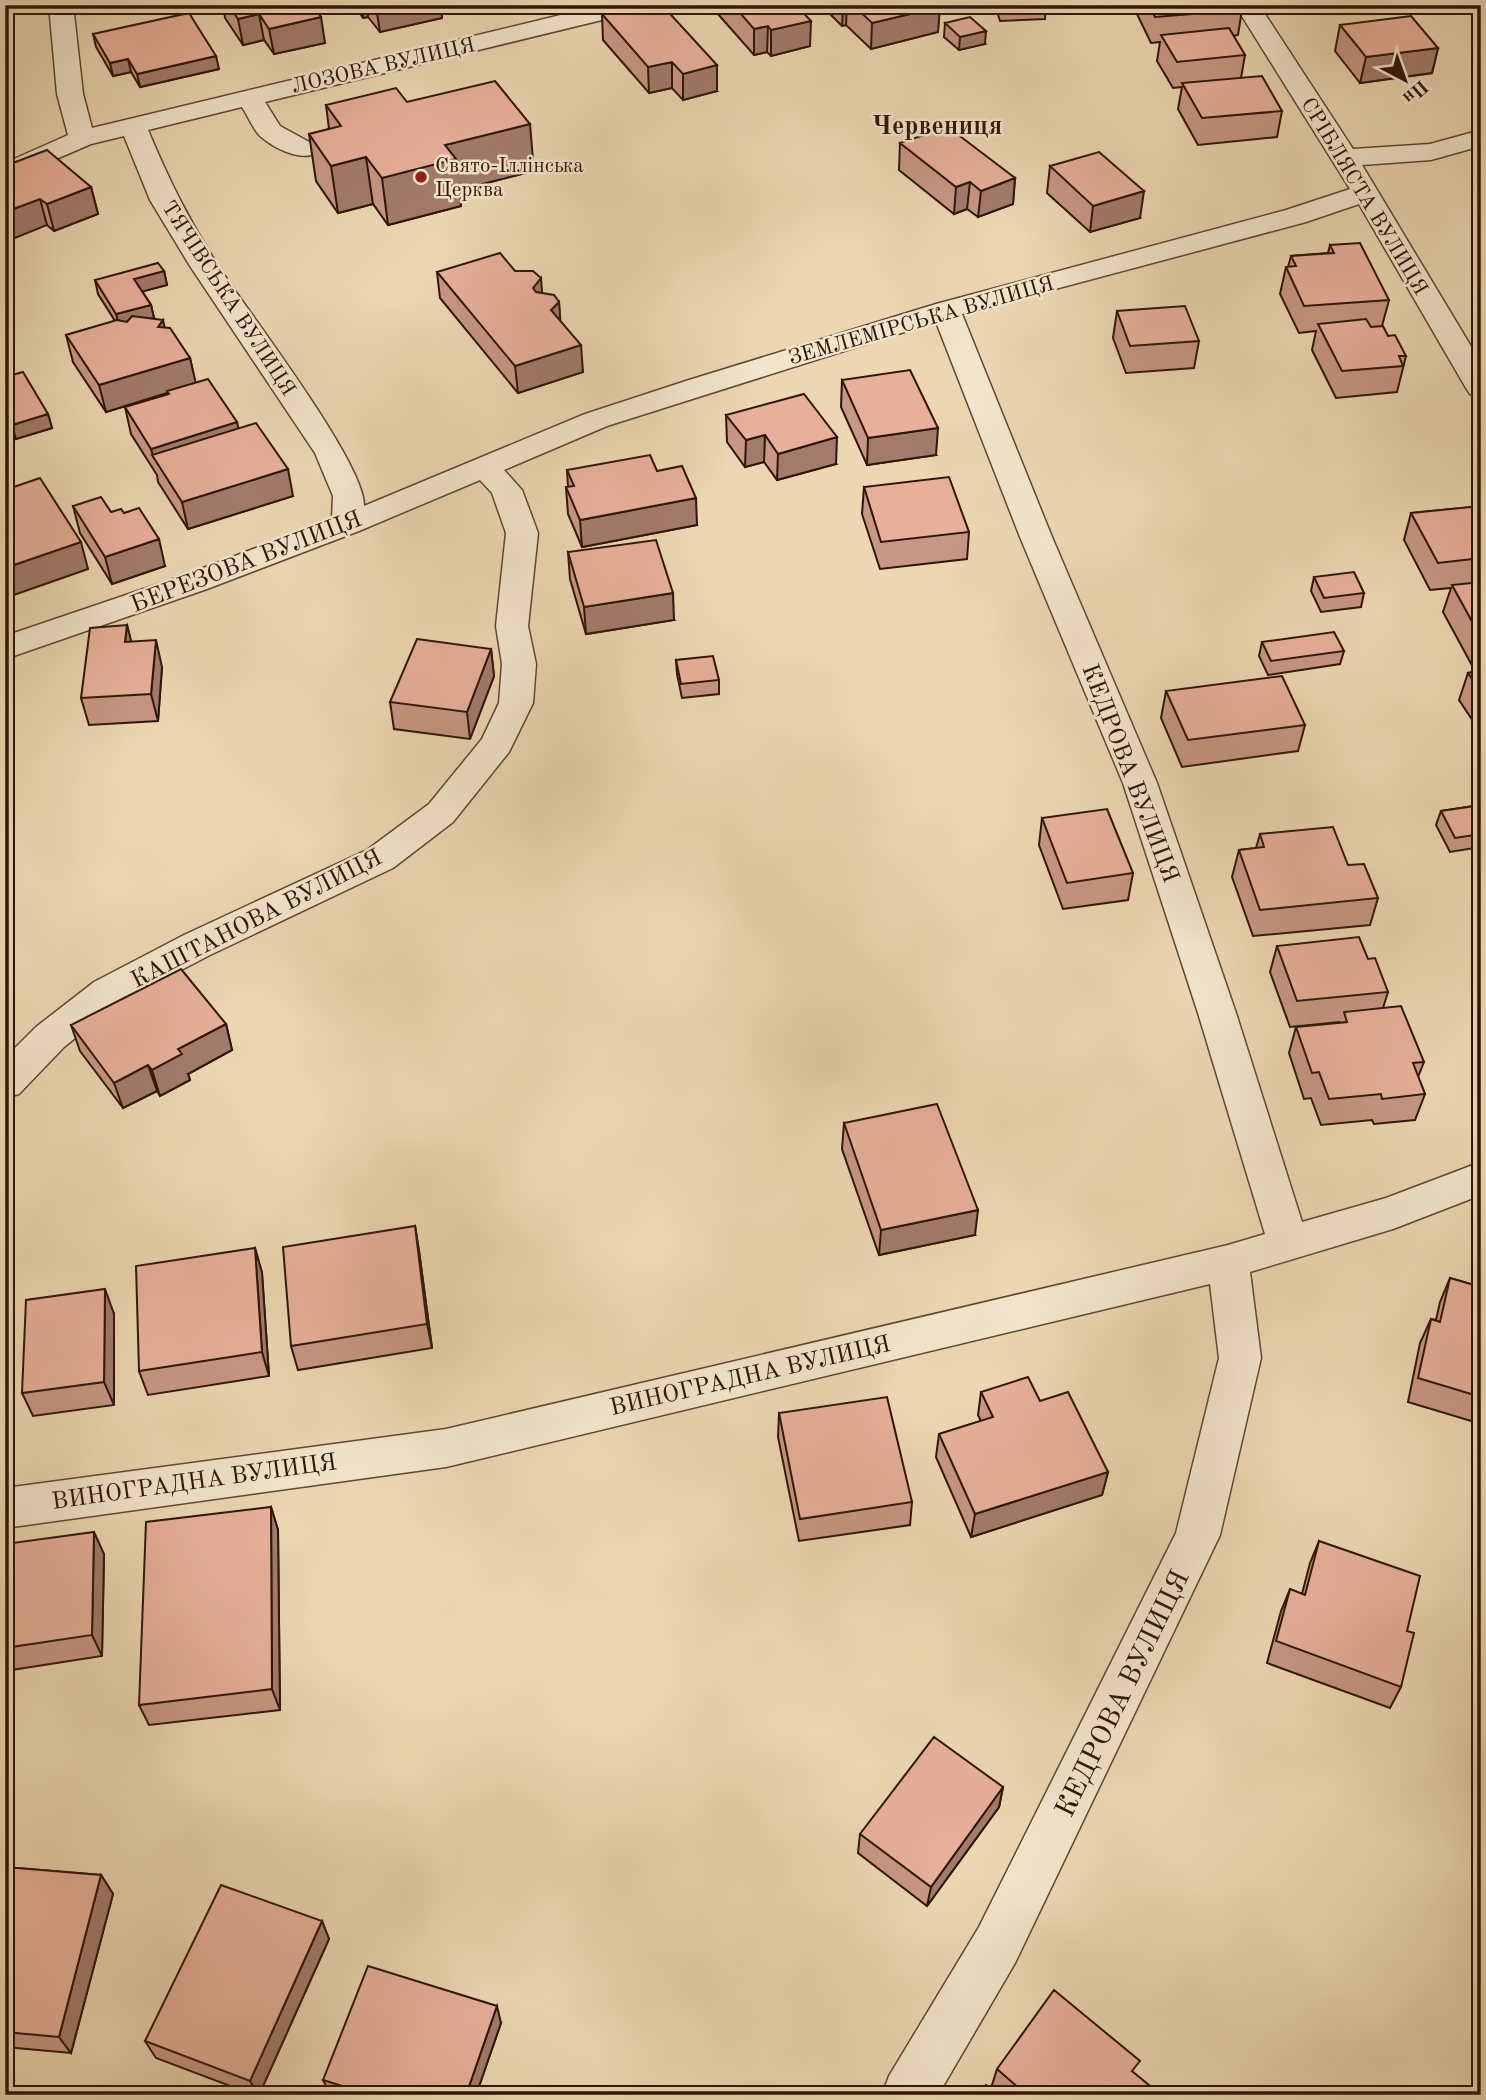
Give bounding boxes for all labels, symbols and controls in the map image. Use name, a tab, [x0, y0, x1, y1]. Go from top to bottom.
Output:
street label: ЛОЗОВА ВУЛИЦЯ	[290, 35, 477, 98]
north arrow	[1370, 46, 1440, 116]
text: Пн	[1398, 75, 1431, 107]
street label: СРІБЛЯСТА ВУЛИЦЯ	[1296, 94, 1431, 299]
district label: Червениця	[872, 114, 1002, 140]
place label: Свято-Іллінська Церква	[435, 156, 584, 201]
marker: Свято-Іллінська Церква	[413, 169, 429, 185]
street label: ТЯЧІВСЬКА ВУЛИЦЯ	[157, 198, 299, 400]
street label: ЗЕМЛЕМІРСЬКА ВУЛИЦЯ	[786, 273, 1056, 369]
street label: БЕРЕЗОВА ВУЛИЦЯ	[128, 508, 366, 618]
street label: КЕДРОВА ВУЛИЦЯ	[1076, 661, 1182, 886]
street label: КАШТАНОВА ВУЛИЦЯ	[128, 846, 386, 994]
street label: ВИНОГРАДНА ВУЛИЦЯ	[608, 1333, 893, 1421]
street label: ВИНОГРАДНА ВУЛИЦЯ	[50, 1451, 338, 1515]
street label: КЕДРОВА ВУЛИЦЯ	[1052, 1566, 1196, 1822]

